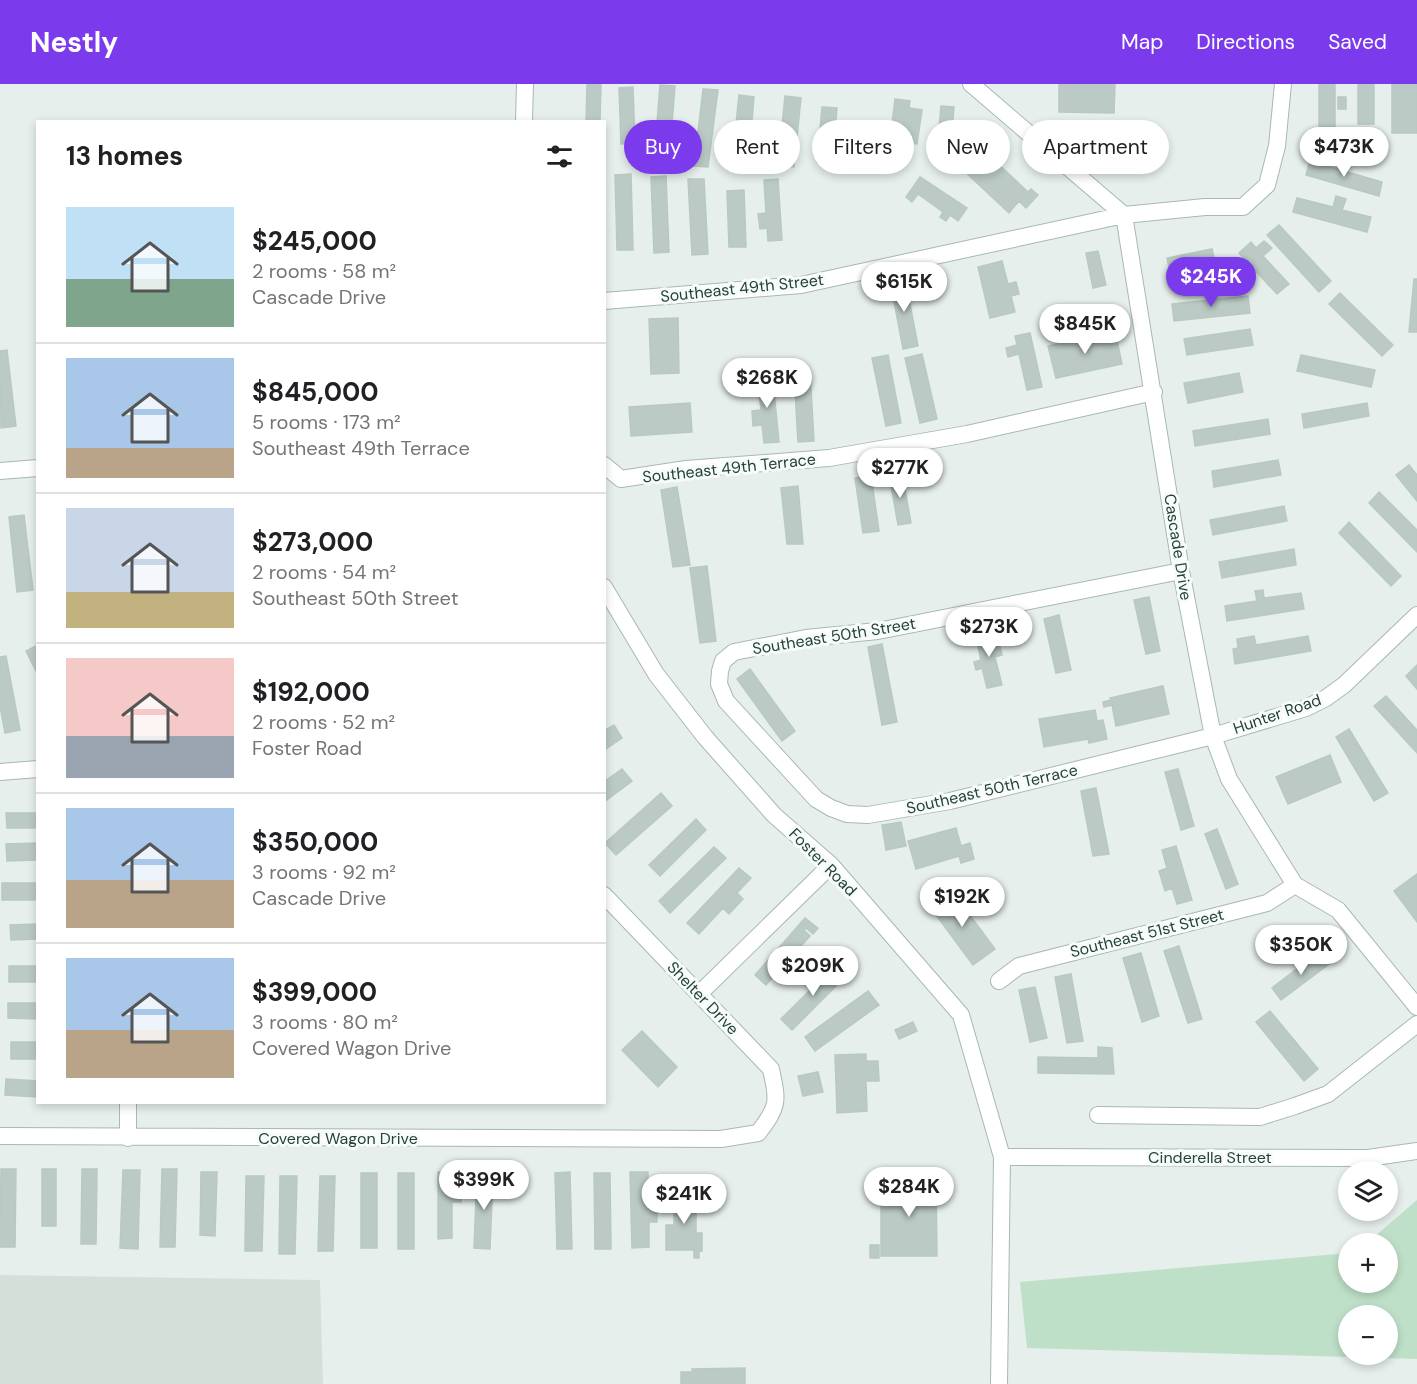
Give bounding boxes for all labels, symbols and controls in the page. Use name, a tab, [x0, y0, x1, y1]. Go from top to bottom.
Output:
text: Nestly	[30, 24, 118, 61]
text: Map	[1121, 28, 1163, 56]
text: Directions	[1196, 28, 1295, 56]
text: Saved	[1328, 28, 1387, 56]
chip: Buy	[624, 120, 702, 174]
chip: Rent	[714, 120, 800, 174]
chip: Filters	[812, 120, 914, 174]
chip: New	[926, 120, 1010, 174]
chip: Apartment	[1022, 120, 1169, 174]
pin: $473K	[1302, 127, 1386, 178]
text: $473K	[1314, 133, 1374, 159]
text: 13 homes	[66, 139, 183, 173]
icon: filters	[543, 140, 576, 173]
text: $245,000	[252, 224, 377, 258]
icon: home	[114, 231, 186, 303]
pin: $245K	[1169, 257, 1253, 308]
text: 2 rooms · 58 m²	[252, 258, 396, 284]
pin: $615K	[862, 262, 946, 313]
text: $245K	[1180, 263, 1242, 289]
text: $615K	[875, 268, 933, 294]
street label: Southeast 49th Street	[659, 269, 825, 307]
text: Cascade Drive	[252, 284, 386, 310]
pin: $845K	[1043, 304, 1127, 355]
text: $845K	[1053, 310, 1117, 336]
pin: $268K	[725, 358, 809, 409]
text: $268K	[736, 364, 798, 390]
text: $845,000	[252, 375, 379, 409]
icon: home	[114, 382, 186, 454]
text: 5 rooms · 173 m²	[252, 409, 401, 435]
text: Southeast 49th Terrace	[252, 435, 470, 461]
street label: Southeast 49th Terrace	[641, 448, 817, 488]
pin: $277K	[858, 448, 942, 499]
text: $277K	[871, 454, 929, 480]
street label: Cascade Drive	[1159, 492, 1197, 602]
text: $273,000	[252, 525, 373, 559]
icon: home	[114, 532, 186, 604]
text: 2 rooms · 54 m²	[252, 559, 396, 585]
text: Southeast 50th Street	[252, 585, 458, 611]
pin: $273K	[947, 607, 1031, 658]
street label: Southeast 50th Street	[751, 613, 917, 659]
text: $273K	[959, 613, 1019, 639]
text: $192,000	[252, 675, 370, 709]
icon: home	[114, 682, 186, 754]
street label: Hunter Road	[1230, 689, 1324, 739]
text: 2 rooms · 52 m²	[252, 709, 395, 735]
text: Foster Road	[252, 735, 362, 761]
street label: Southeast 50th Terrace	[904, 759, 1080, 819]
street label: Foster Road	[784, 823, 862, 901]
text: $350,000	[252, 825, 378, 859]
icon: home	[114, 832, 186, 904]
text: 3 rooms · 92 m²	[252, 859, 396, 885]
pin: $192K	[920, 877, 1004, 928]
text: $192K	[934, 883, 990, 909]
text: Cascade Drive	[252, 885, 386, 911]
street label: Southeast 51st Street	[1068, 904, 1226, 962]
pin: $350K	[1259, 925, 1343, 976]
text: $350K	[1269, 931, 1333, 957]
pin: $209K	[771, 946, 855, 997]
text: $209K	[781, 952, 845, 978]
street label: Shelter Drive	[663, 957, 743, 1039]
text: $399,000	[252, 975, 377, 1009]
icon: home	[114, 982, 186, 1054]
text: 3 rooms · 80 m²	[252, 1009, 398, 1035]
text: Covered Wagon Drive	[252, 1035, 451, 1061]
street label: Covered Wagon Drive	[258, 1128, 418, 1149]
street label: Cinderella Street	[1148, 1147, 1272, 1168]
pin: $399K	[442, 1160, 526, 1211]
map controls	[1338, 1161, 1398, 1365]
button: layers	[1338, 1161, 1398, 1221]
text: $399K	[453, 1166, 515, 1192]
pin: $284K	[867, 1167, 951, 1218]
text: $284K	[878, 1173, 940, 1199]
pin: $241K	[642, 1174, 726, 1225]
text: $241K	[656, 1180, 712, 1206]
button: +	[1338, 1233, 1398, 1293]
button: −	[1338, 1305, 1398, 1365]

